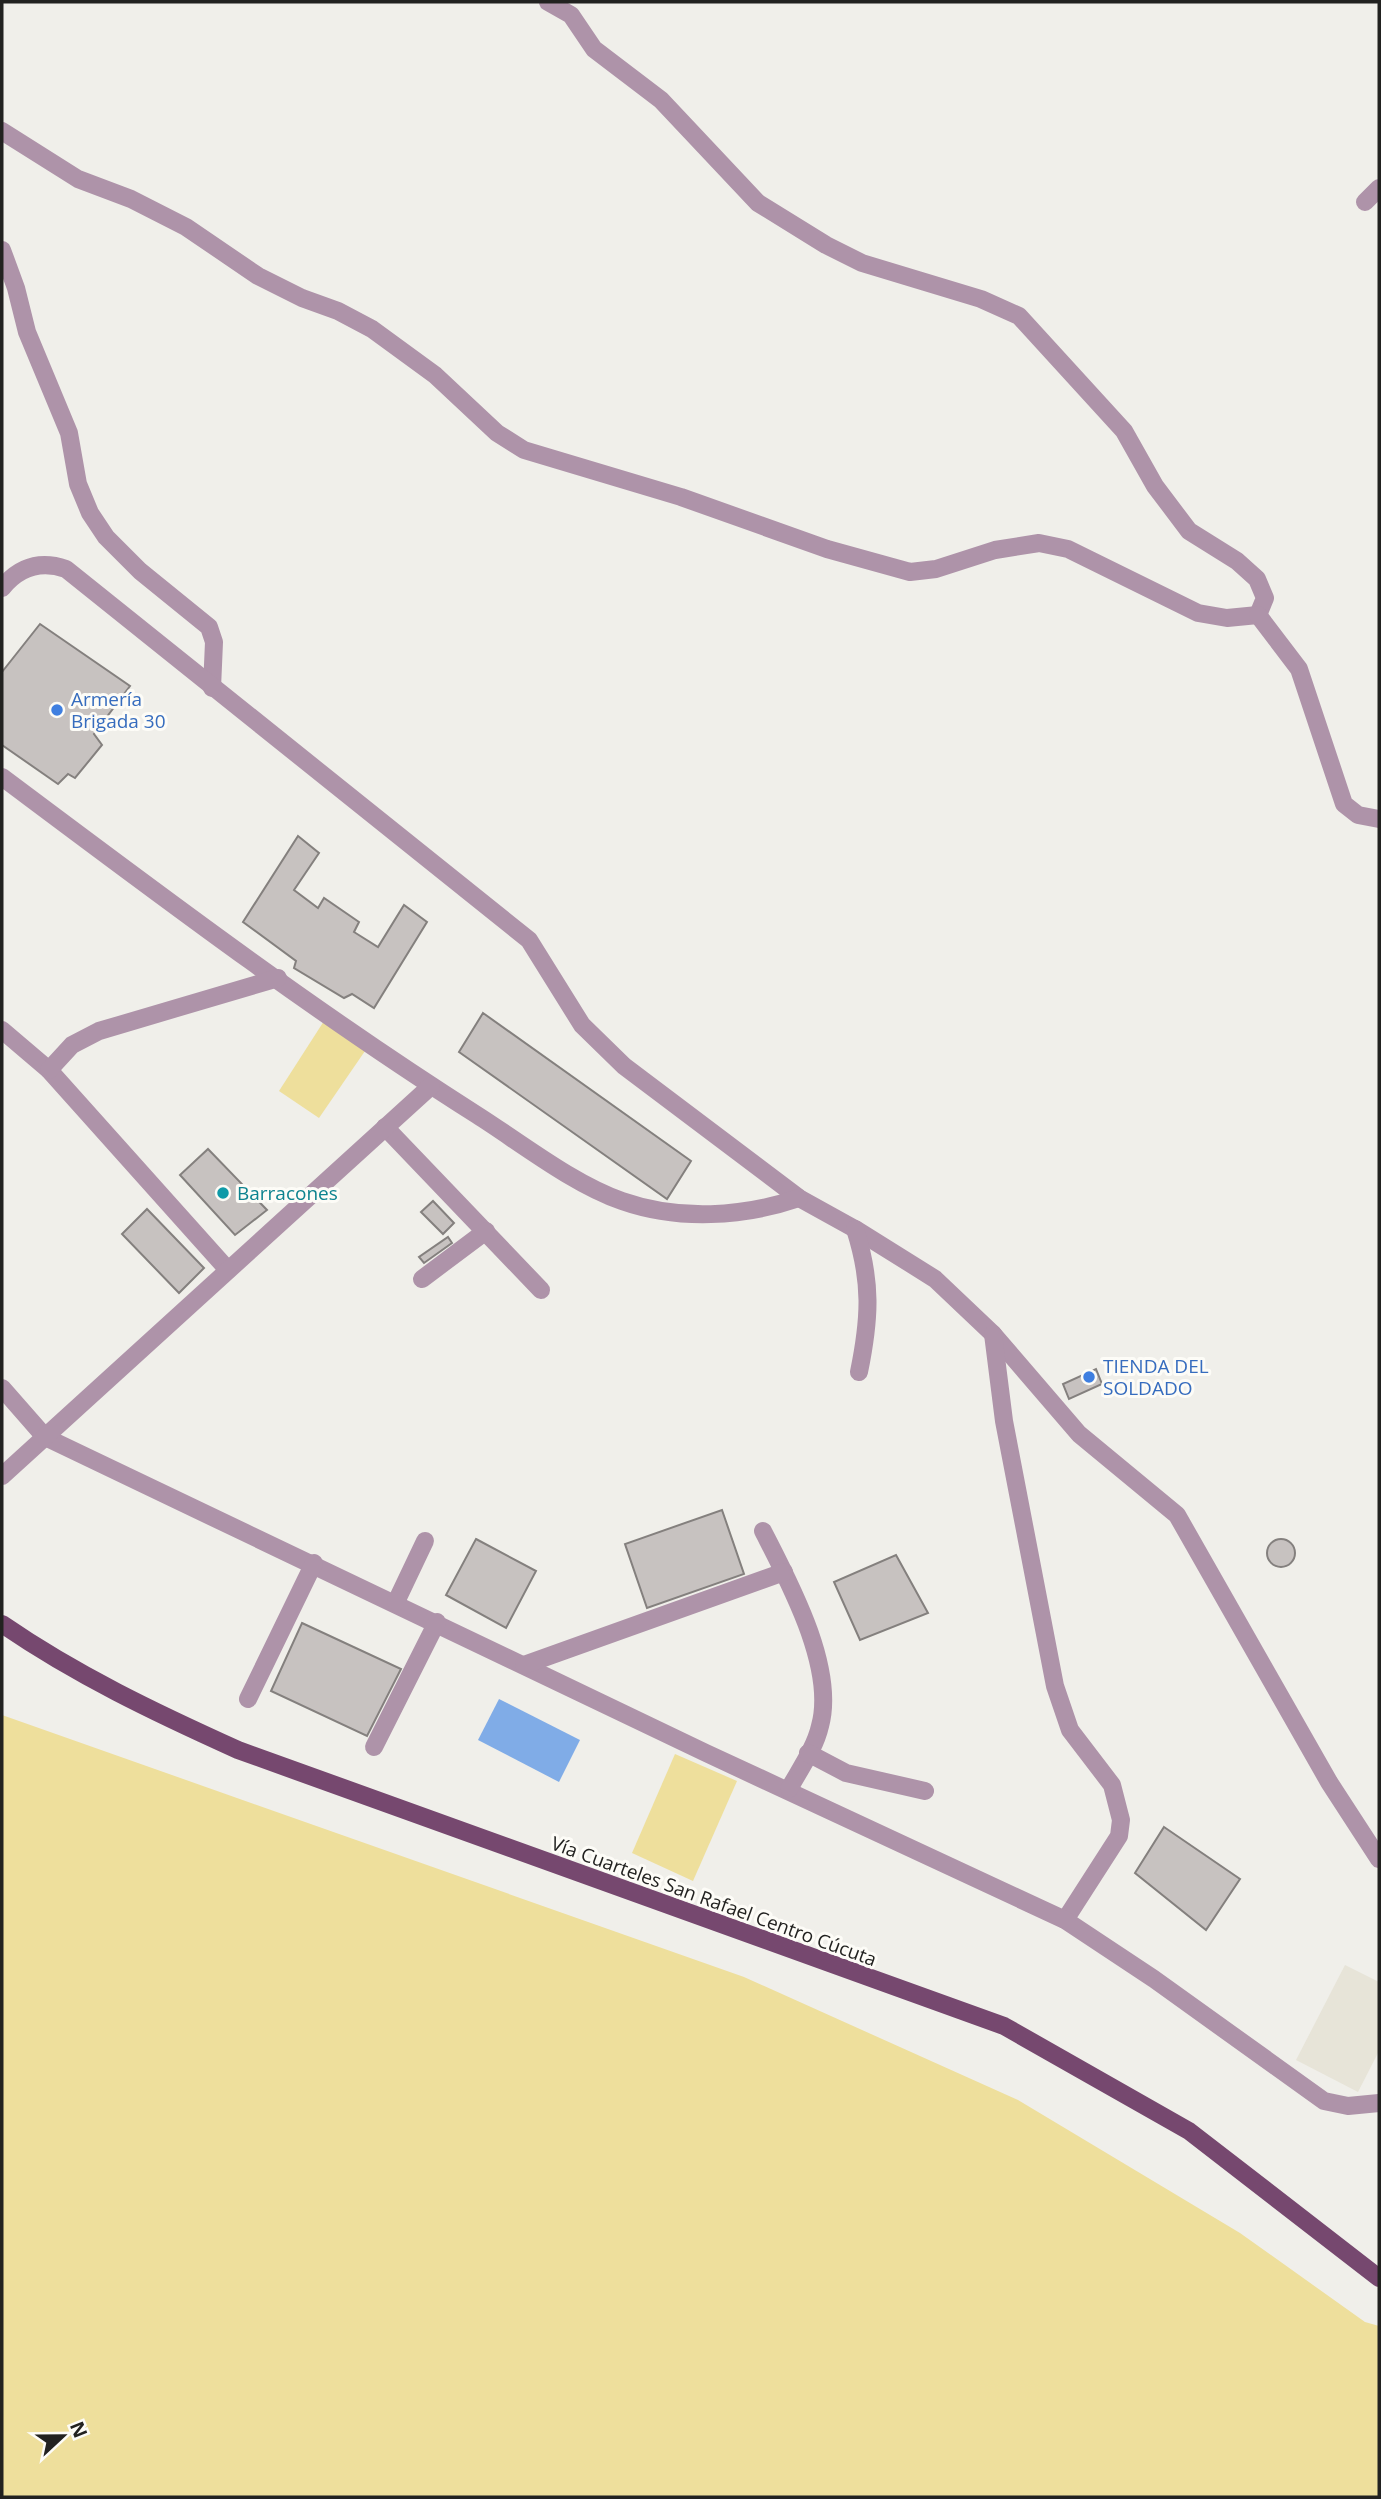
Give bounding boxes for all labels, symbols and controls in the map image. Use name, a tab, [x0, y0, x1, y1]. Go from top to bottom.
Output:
place label: Armería Brigada 30	[71, 686, 166, 734]
marker: Armería Brigada 30	[49, 702, 65, 718]
place label: Barracones	[237, 1180, 338, 1206]
marker: Barracones	[215, 1185, 231, 1201]
place label: TIENDA DEL SOLDADO	[1103, 1353, 1209, 1401]
marker: TIENDA DEL SOLDADO	[1081, 1369, 1097, 1385]
street label: Vía Cuarteles San Rafael Centro Cúcuta	[548, 1830, 880, 1972]
north arrow	[28, 2401, 98, 2471]
text: N	[64, 2418, 94, 2442]

